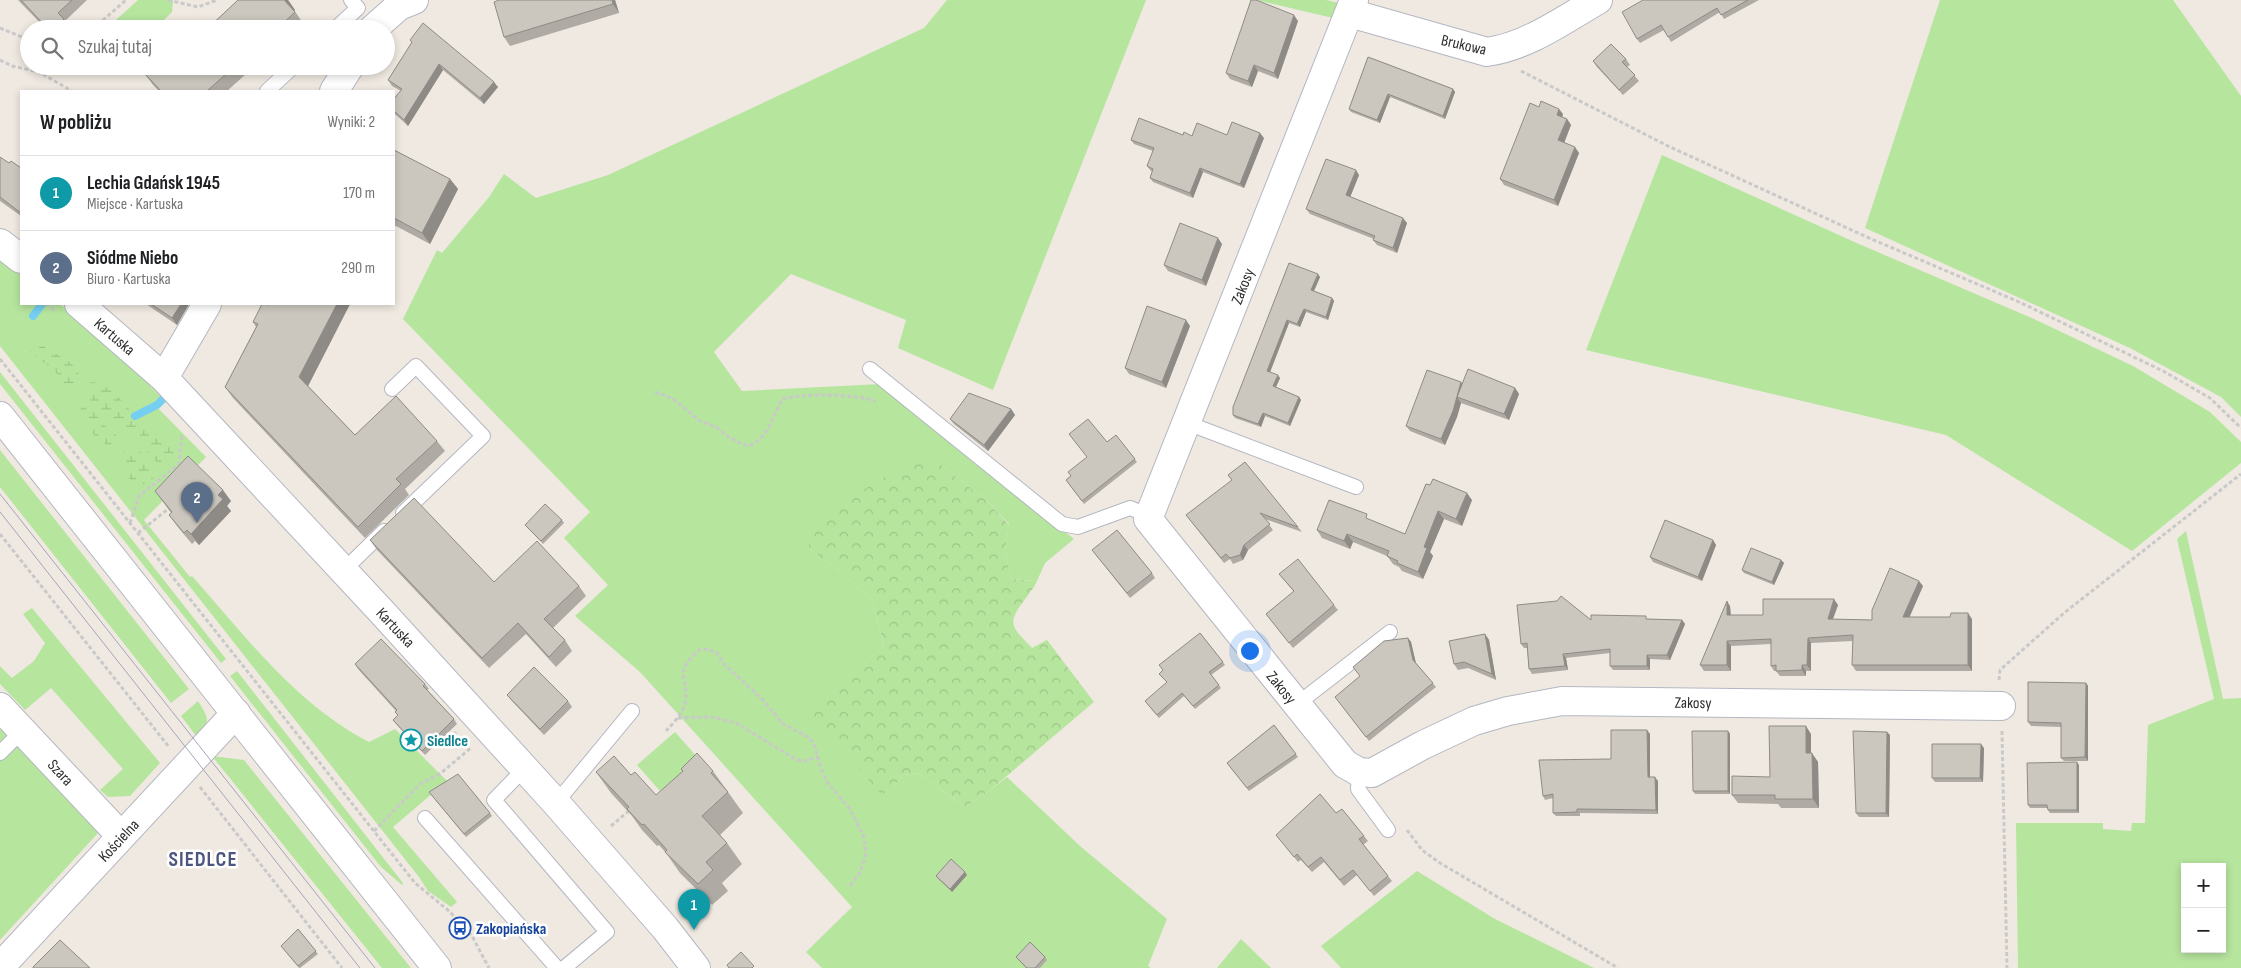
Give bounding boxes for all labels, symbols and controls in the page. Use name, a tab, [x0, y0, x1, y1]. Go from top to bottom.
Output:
search box	[20, 20, 395, 75]
street label: Brukowa	[1439, 31, 1488, 60]
icon: search	[38, 34, 66, 62]
text: Szukaj tutaj	[78, 36, 152, 59]
text: W pobliżu	[40, 110, 111, 135]
text: Wyniki: 2	[327, 113, 375, 132]
text: Lechia Gdańsk 1945	[87, 172, 220, 195]
text: 1	[53, 184, 59, 203]
text: 170 m	[343, 184, 375, 203]
text: Miejsce · Kartuska	[87, 195, 183, 214]
text: Siódme Niebo	[87, 247, 178, 270]
text: 2	[52, 259, 60, 278]
text: 290 m	[341, 259, 375, 278]
street label: Zakosy	[1228, 266, 1259, 307]
text: Biuro · Kartuska	[87, 270, 171, 289]
street label: Kartuska	[90, 314, 138, 360]
pin: 2	[181, 482, 213, 523]
street label: Kartuska	[372, 604, 418, 652]
your location	[1237, 638, 1263, 664]
street label: Zakosy	[1262, 668, 1300, 708]
street label: Zakosy	[1674, 694, 1712, 713]
place icon: Siedlce	[399, 728, 423, 752]
place label: Siedlce	[427, 732, 468, 751]
street label: Szara	[43, 756, 77, 790]
street label: Kościelna	[95, 816, 143, 866]
district label: SIEDLCE	[169, 847, 238, 872]
map controls	[2181, 863, 2226, 953]
button: +	[2181, 863, 2226, 908]
pin: 1	[678, 889, 710, 930]
button: −	[2181, 908, 2226, 953]
bus stop icon: Zakopiańska	[448, 916, 472, 940]
place label: Zakopiańska	[476, 920, 546, 939]

